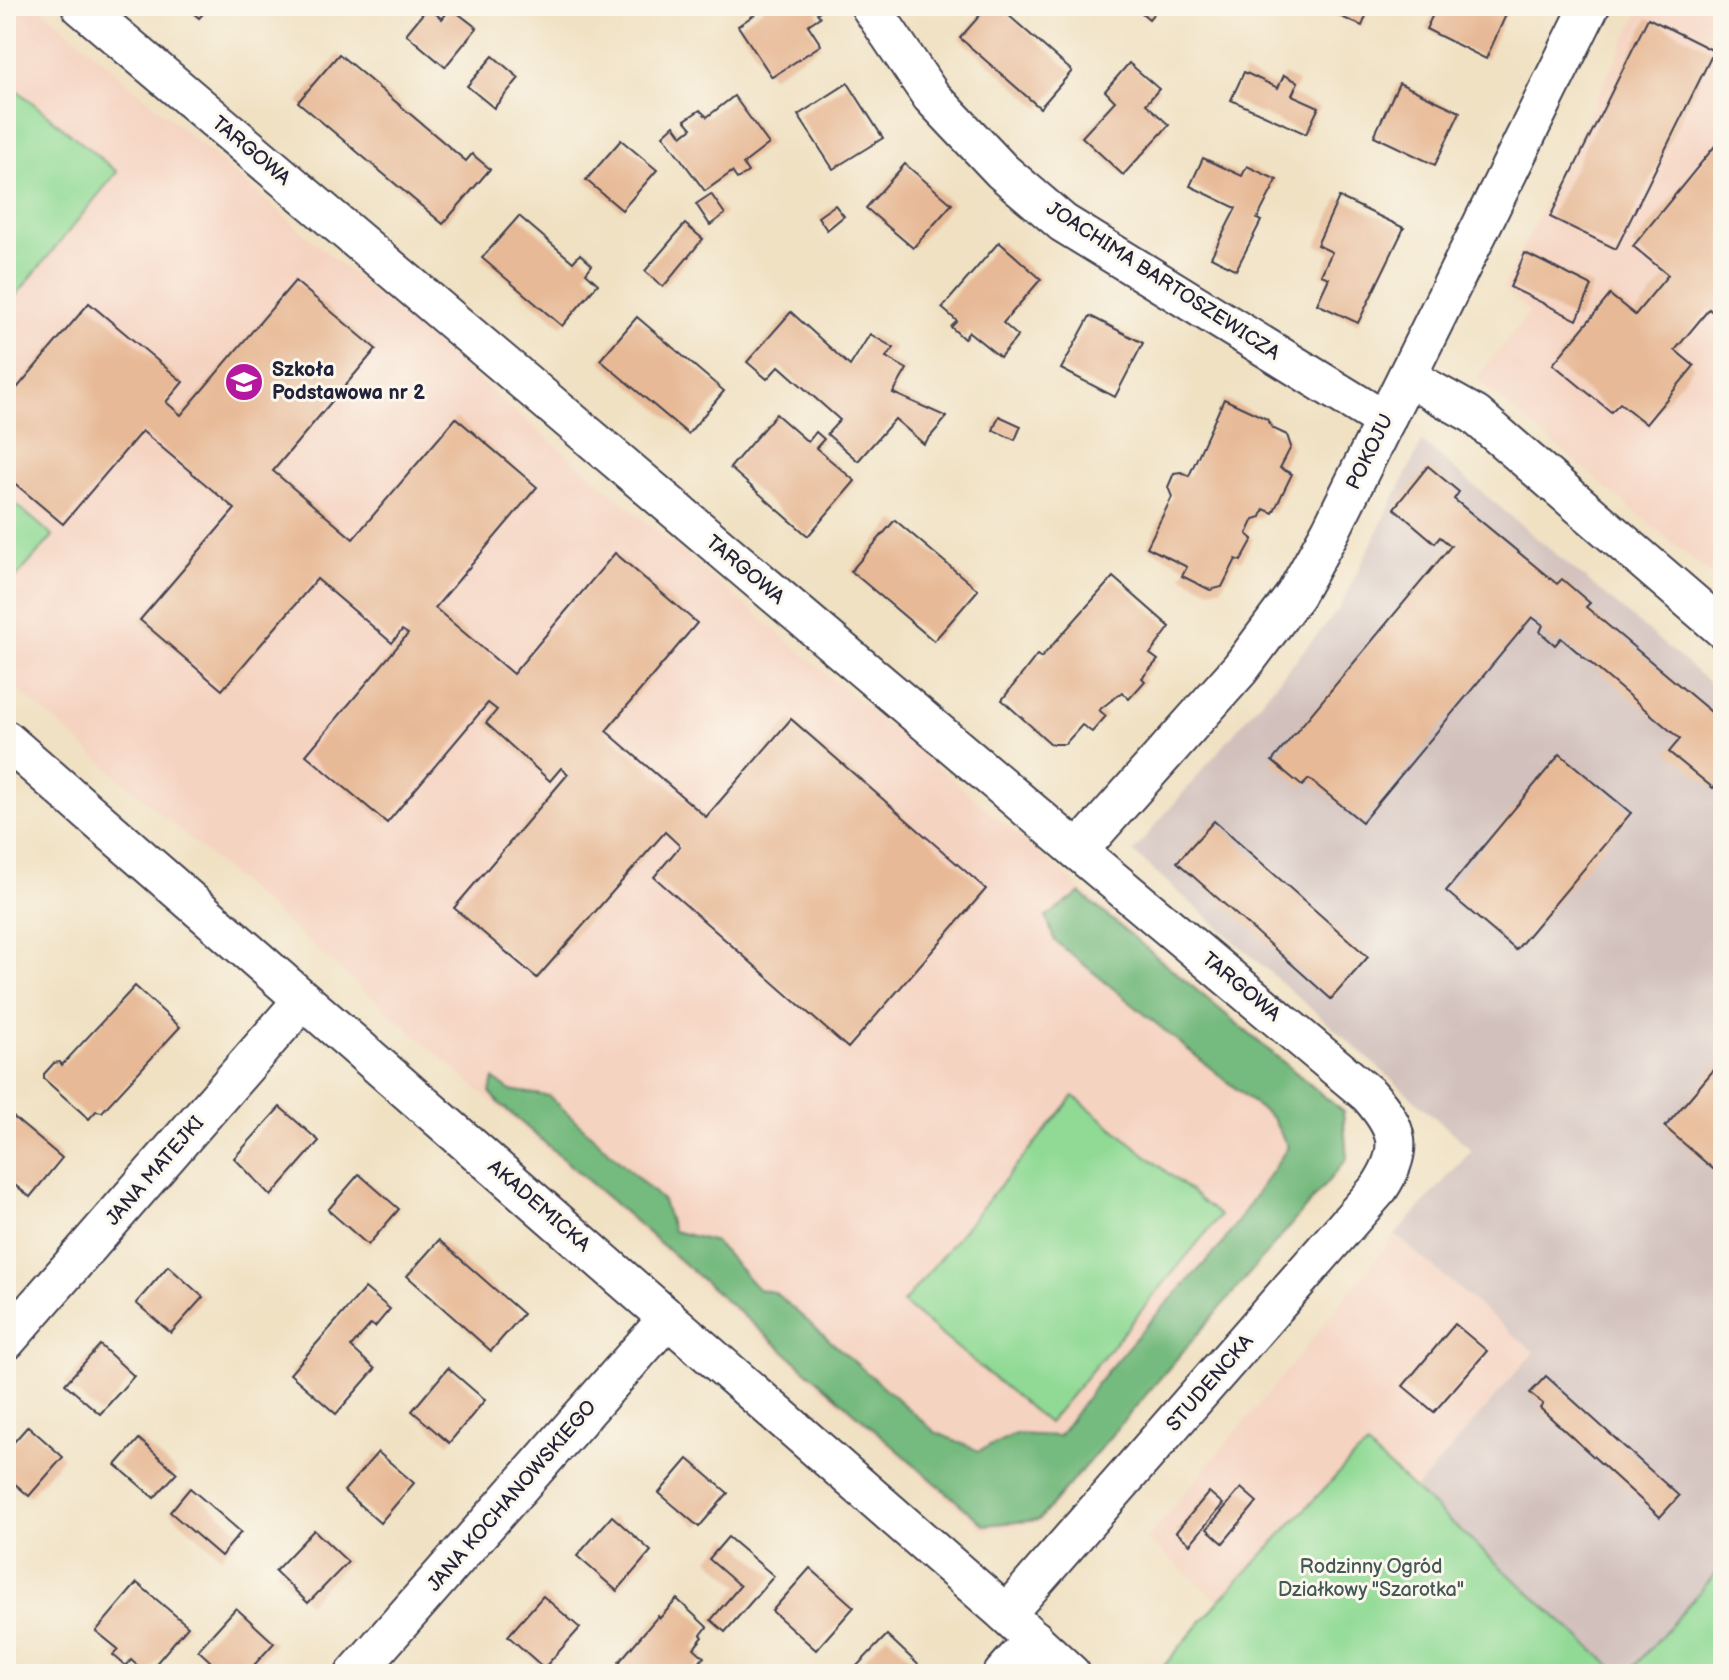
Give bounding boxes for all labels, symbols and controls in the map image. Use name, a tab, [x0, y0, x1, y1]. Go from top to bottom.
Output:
street label: TARGOWA	[207, 111, 296, 191]
street label: JOACHIMA BARTOSZEWICZA	[1042, 196, 1285, 366]
place label: Szkoła Podstawowa nr 2	[272, 358, 425, 405]
school or university icon: Szkoła Podstawowa nr 2	[223, 361, 265, 403]
street label: POKOJU	[1341, 410, 1399, 494]
street label: TARGOWA	[701, 530, 790, 610]
street label: TARGOWA	[1197, 947, 1286, 1027]
street label: JANA MATEJKI	[101, 1111, 209, 1231]
street label: AKADEMICKA	[483, 1155, 596, 1258]
street label: STUDENCKA	[1161, 1329, 1259, 1436]
street label: JANA KOCHANOWSKIEGO	[422, 1395, 602, 1597]
park label: Rodzinny Ogród Działkowy "Szarotka"	[1278, 1555, 1464, 1602]

